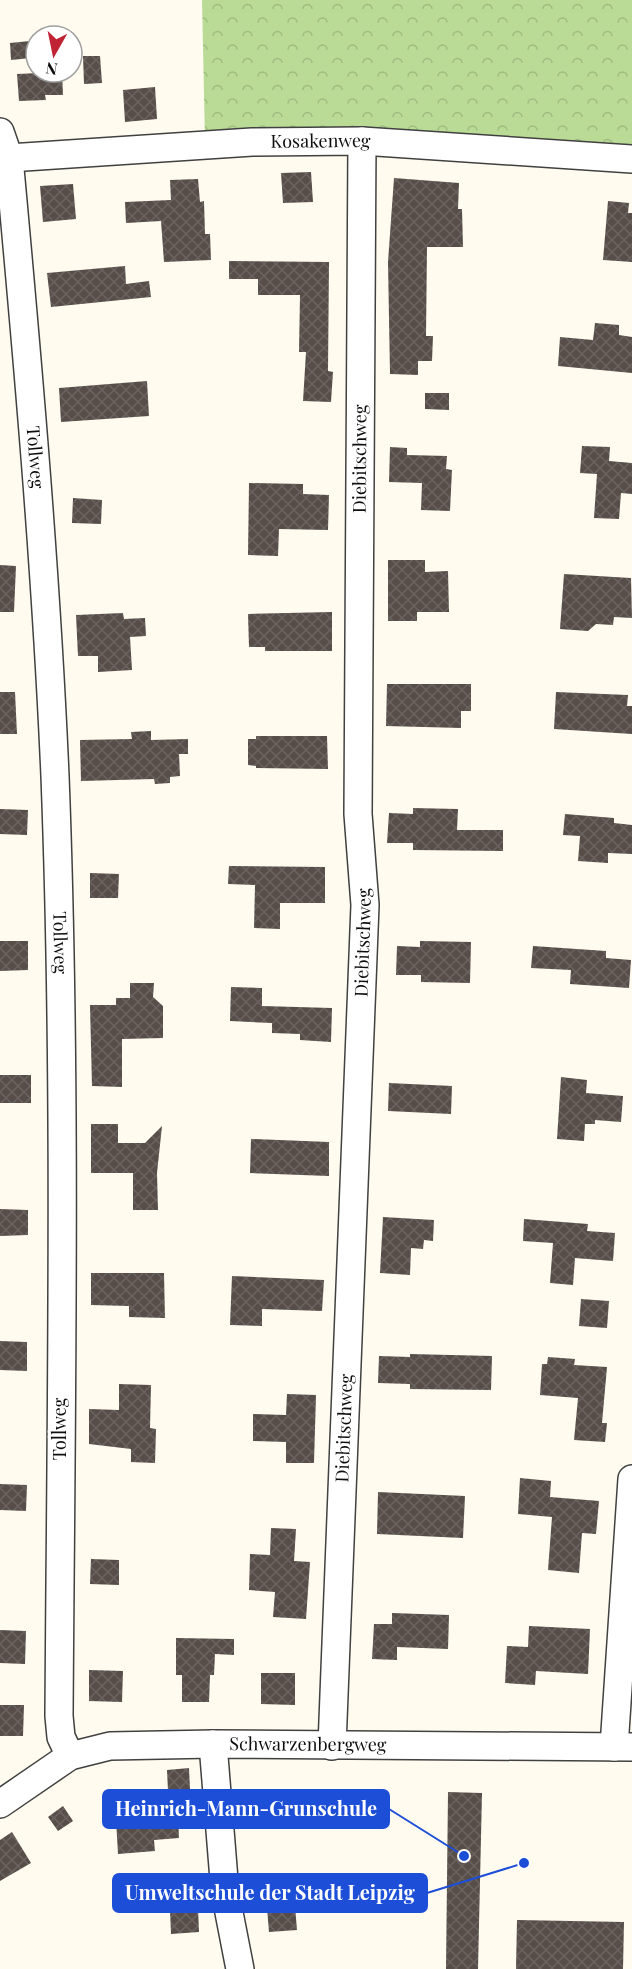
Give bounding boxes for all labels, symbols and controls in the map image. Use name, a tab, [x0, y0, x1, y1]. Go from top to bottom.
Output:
north arrow	[24, 24, 84, 84]
text: N	[44, 58, 59, 81]
street label: Kosakenweg	[270, 128, 372, 153]
street label: Diebitschweg	[347, 404, 371, 513]
street label: Tollweg	[22, 425, 50, 490]
street label: Diebitschweg	[348, 887, 376, 997]
street label: Tollweg	[48, 911, 73, 975]
street label: Diebitschweg	[329, 1373, 358, 1483]
street label: Tollweg	[47, 1397, 71, 1460]
street label: Schwarzenbergweg	[229, 1731, 387, 1756]
callout: Heinrich-Mann-Grunschule	[103, 1790, 389, 1828]
text: Heinrich-Mann-Grunschule	[115, 1794, 377, 1821]
callout: Umweltschule der Stadt Leipzig	[113, 1874, 427, 1912]
text: Umweltschule der Stadt Leipzig	[125, 1878, 415, 1905]

